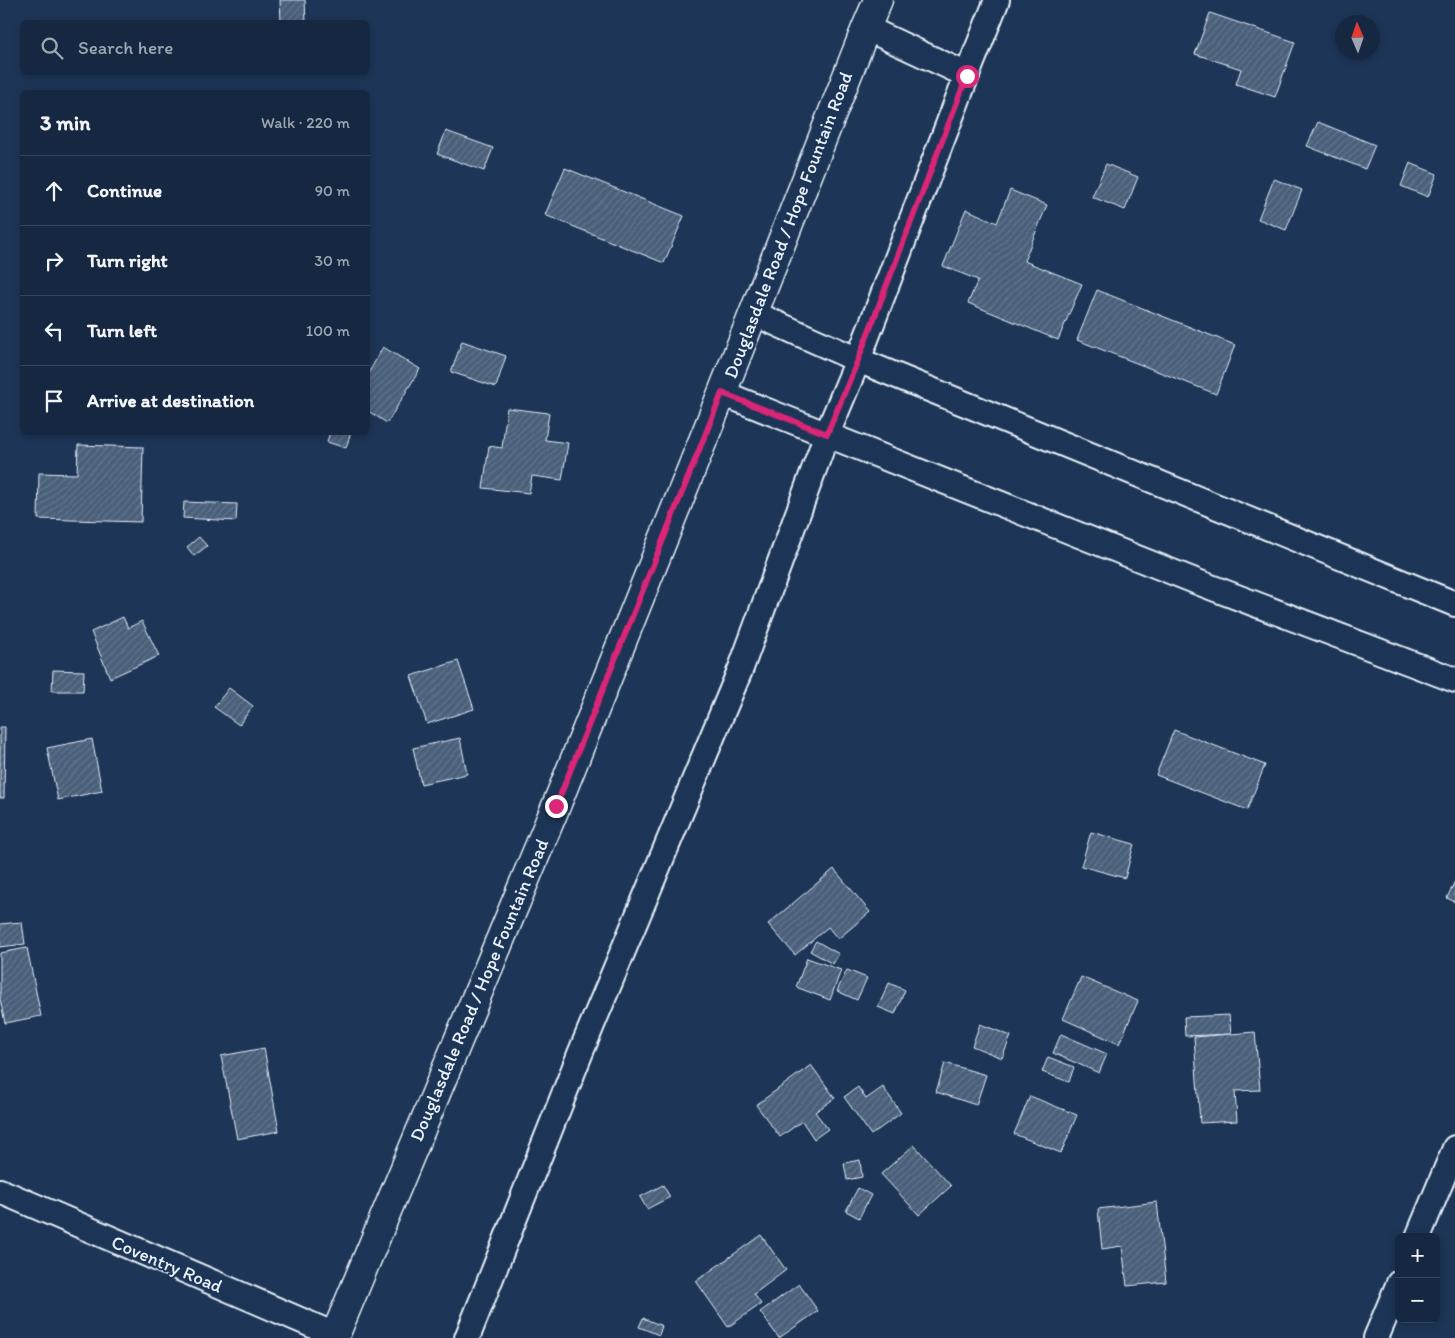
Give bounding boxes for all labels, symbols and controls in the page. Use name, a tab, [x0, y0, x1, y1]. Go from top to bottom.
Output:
north arrow	[1335, 15, 1380, 60]
search box	[20, 20, 370, 75]
icon: search	[38, 34, 66, 62]
text: Search here	[78, 36, 173, 59]
route start	[956, 65, 979, 88]
street label: Douglasdale Road / Hope Fountain Road	[719, 68, 857, 382]
text: 3 min	[40, 110, 90, 135]
text: Walk · 220 m	[261, 113, 350, 132]
icon: ahead	[40, 177, 68, 205]
text: Continue	[87, 179, 162, 202]
text: 90 m	[315, 181, 350, 200]
icon: right	[40, 247, 68, 275]
text: Turn right	[87, 249, 168, 272]
text: 30 m	[314, 251, 350, 270]
icon: left	[40, 317, 68, 345]
text: Turn left	[87, 319, 157, 342]
text: 100 m	[306, 321, 350, 340]
icon: arrive	[40, 387, 68, 415]
text: Arrive at destination	[87, 389, 254, 412]
route end	[545, 795, 568, 818]
street label: Douglasdale Road / Hope Fountain Road	[405, 835, 553, 1145]
street label: Coventry Road	[108, 1230, 227, 1298]
map controls	[1395, 1233, 1440, 1323]
button: +	[1395, 1233, 1440, 1278]
button: −	[1395, 1278, 1440, 1323]

